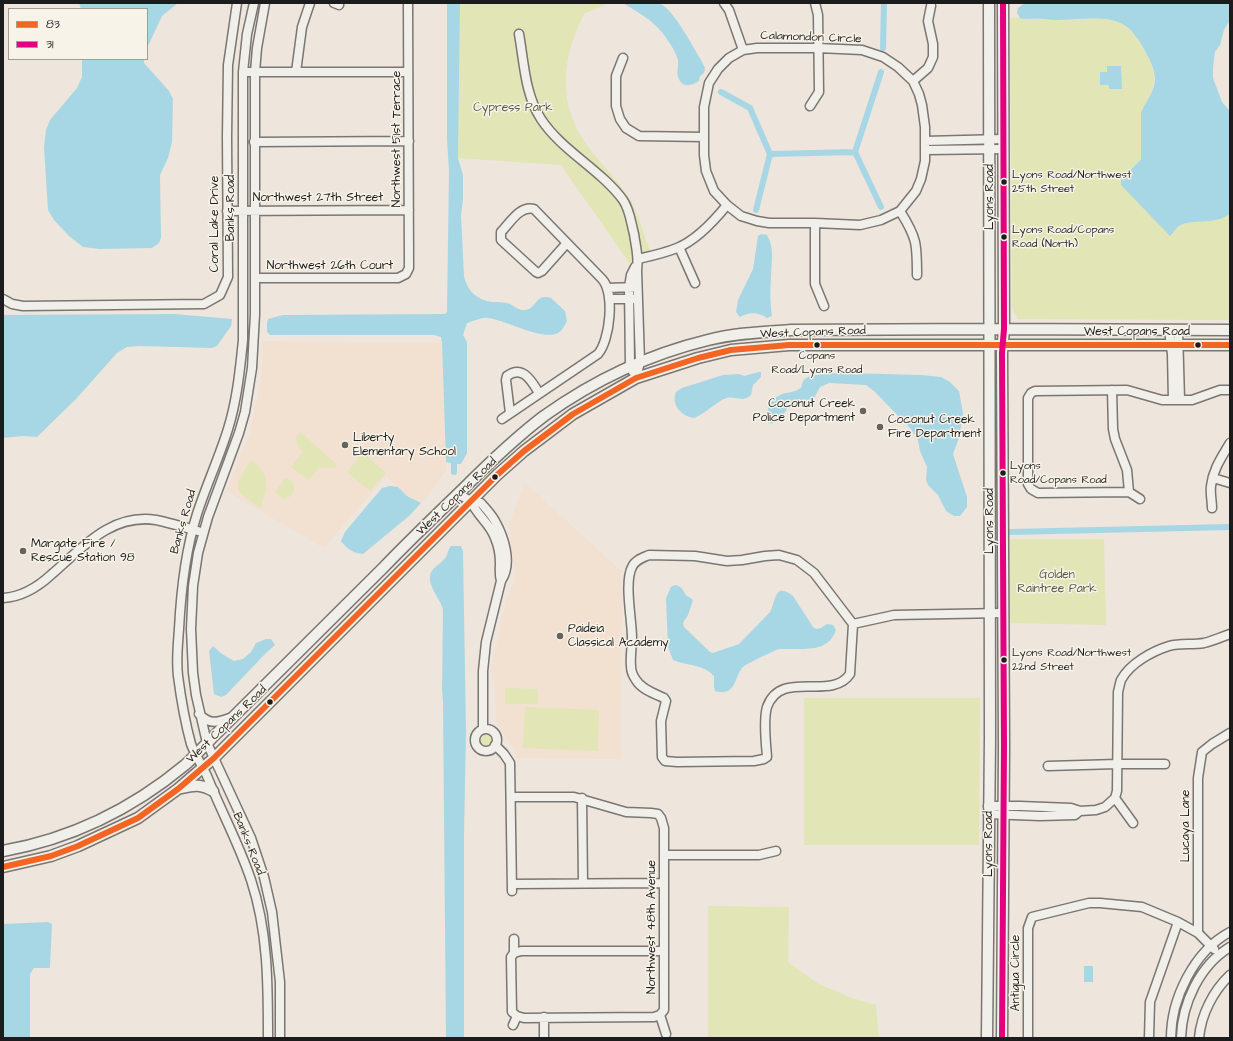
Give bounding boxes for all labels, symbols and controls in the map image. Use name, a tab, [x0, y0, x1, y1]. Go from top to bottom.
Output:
legend	[8, 8, 148, 60]
text: 83	[46, 16, 60, 33]
street label: Calamondon Circle	[760, 29, 862, 47]
text: 31	[46, 36, 54, 53]
street label: Northwest 51st Terrace	[390, 71, 404, 207]
park label: Cypress Park	[473, 101, 553, 115]
street label: Lyons Road	[983, 164, 997, 230]
place label: Lyons Road/Northwest 25th Street	[1012, 169, 1131, 195]
street label: Banks Road	[224, 175, 238, 241]
street label: Coral Lake Drive	[208, 176, 222, 272]
marker: Lyons Road/Northwest 25th Street	[999, 177, 1009, 187]
street label: Northwest 27th Street	[253, 191, 383, 205]
place label: Lyons Road/Copans Road (North)	[1012, 224, 1114, 250]
marker: Lyons Road/Copans Road (North)	[999, 232, 1009, 242]
street label: Northwest 26th Court	[267, 259, 393, 273]
street label: West Copans Road	[760, 324, 866, 342]
street label: West Copans Road	[1084, 325, 1190, 339]
marker: Copans Road/Lyons Road	[812, 340, 822, 350]
unlabelled marker	[1193, 340, 1203, 350]
place label: Copans Road/Lyons Road	[772, 350, 862, 376]
place label: Coconut Creek Police Department	[753, 397, 855, 425]
marker: Coconut Creek Police Department	[858, 406, 868, 416]
place label: Coconut Creek Fire Department	[888, 413, 981, 441]
marker: Coconut Creek Fire Department	[875, 422, 885, 432]
place label: Liberty Elementary School	[353, 431, 456, 459]
marker: Liberty Elementary School	[340, 440, 350, 450]
street label: West Copans Road	[414, 455, 500, 539]
place label: Lyons Road/Copans Road	[1010, 460, 1107, 486]
marker: Lyons Road/Copans Road	[998, 468, 1008, 478]
unlabelled marker	[490, 472, 500, 482]
street label: Banks Road	[168, 488, 200, 556]
street label: Lyons Road	[983, 488, 997, 554]
place label: Margate Fire / Rescue Station 98	[31, 537, 135, 565]
marker: Margate Fire / Rescue Station 98	[18, 546, 28, 556]
park label: Golden Raintree Park	[1017, 568, 1097, 596]
place label: Paideia Classical Academy	[568, 622, 669, 650]
marker: Paideia Classical Academy	[555, 631, 565, 641]
place label: Lyons Road/Northwest 22nd Street	[1012, 647, 1131, 673]
marker: Lyons Road/Northwest 22nd Street	[999, 655, 1009, 665]
street label: West Copans Road	[184, 683, 270, 767]
unlabelled marker	[265, 697, 275, 707]
street label: Lucaya Lane	[1179, 790, 1193, 862]
street label: Banks Road	[229, 811, 267, 877]
street label: Lyons Road	[982, 811, 996, 877]
street label: Northwest 48th Avenue	[645, 860, 659, 994]
street label: Antigua Circle	[1009, 935, 1023, 1011]

